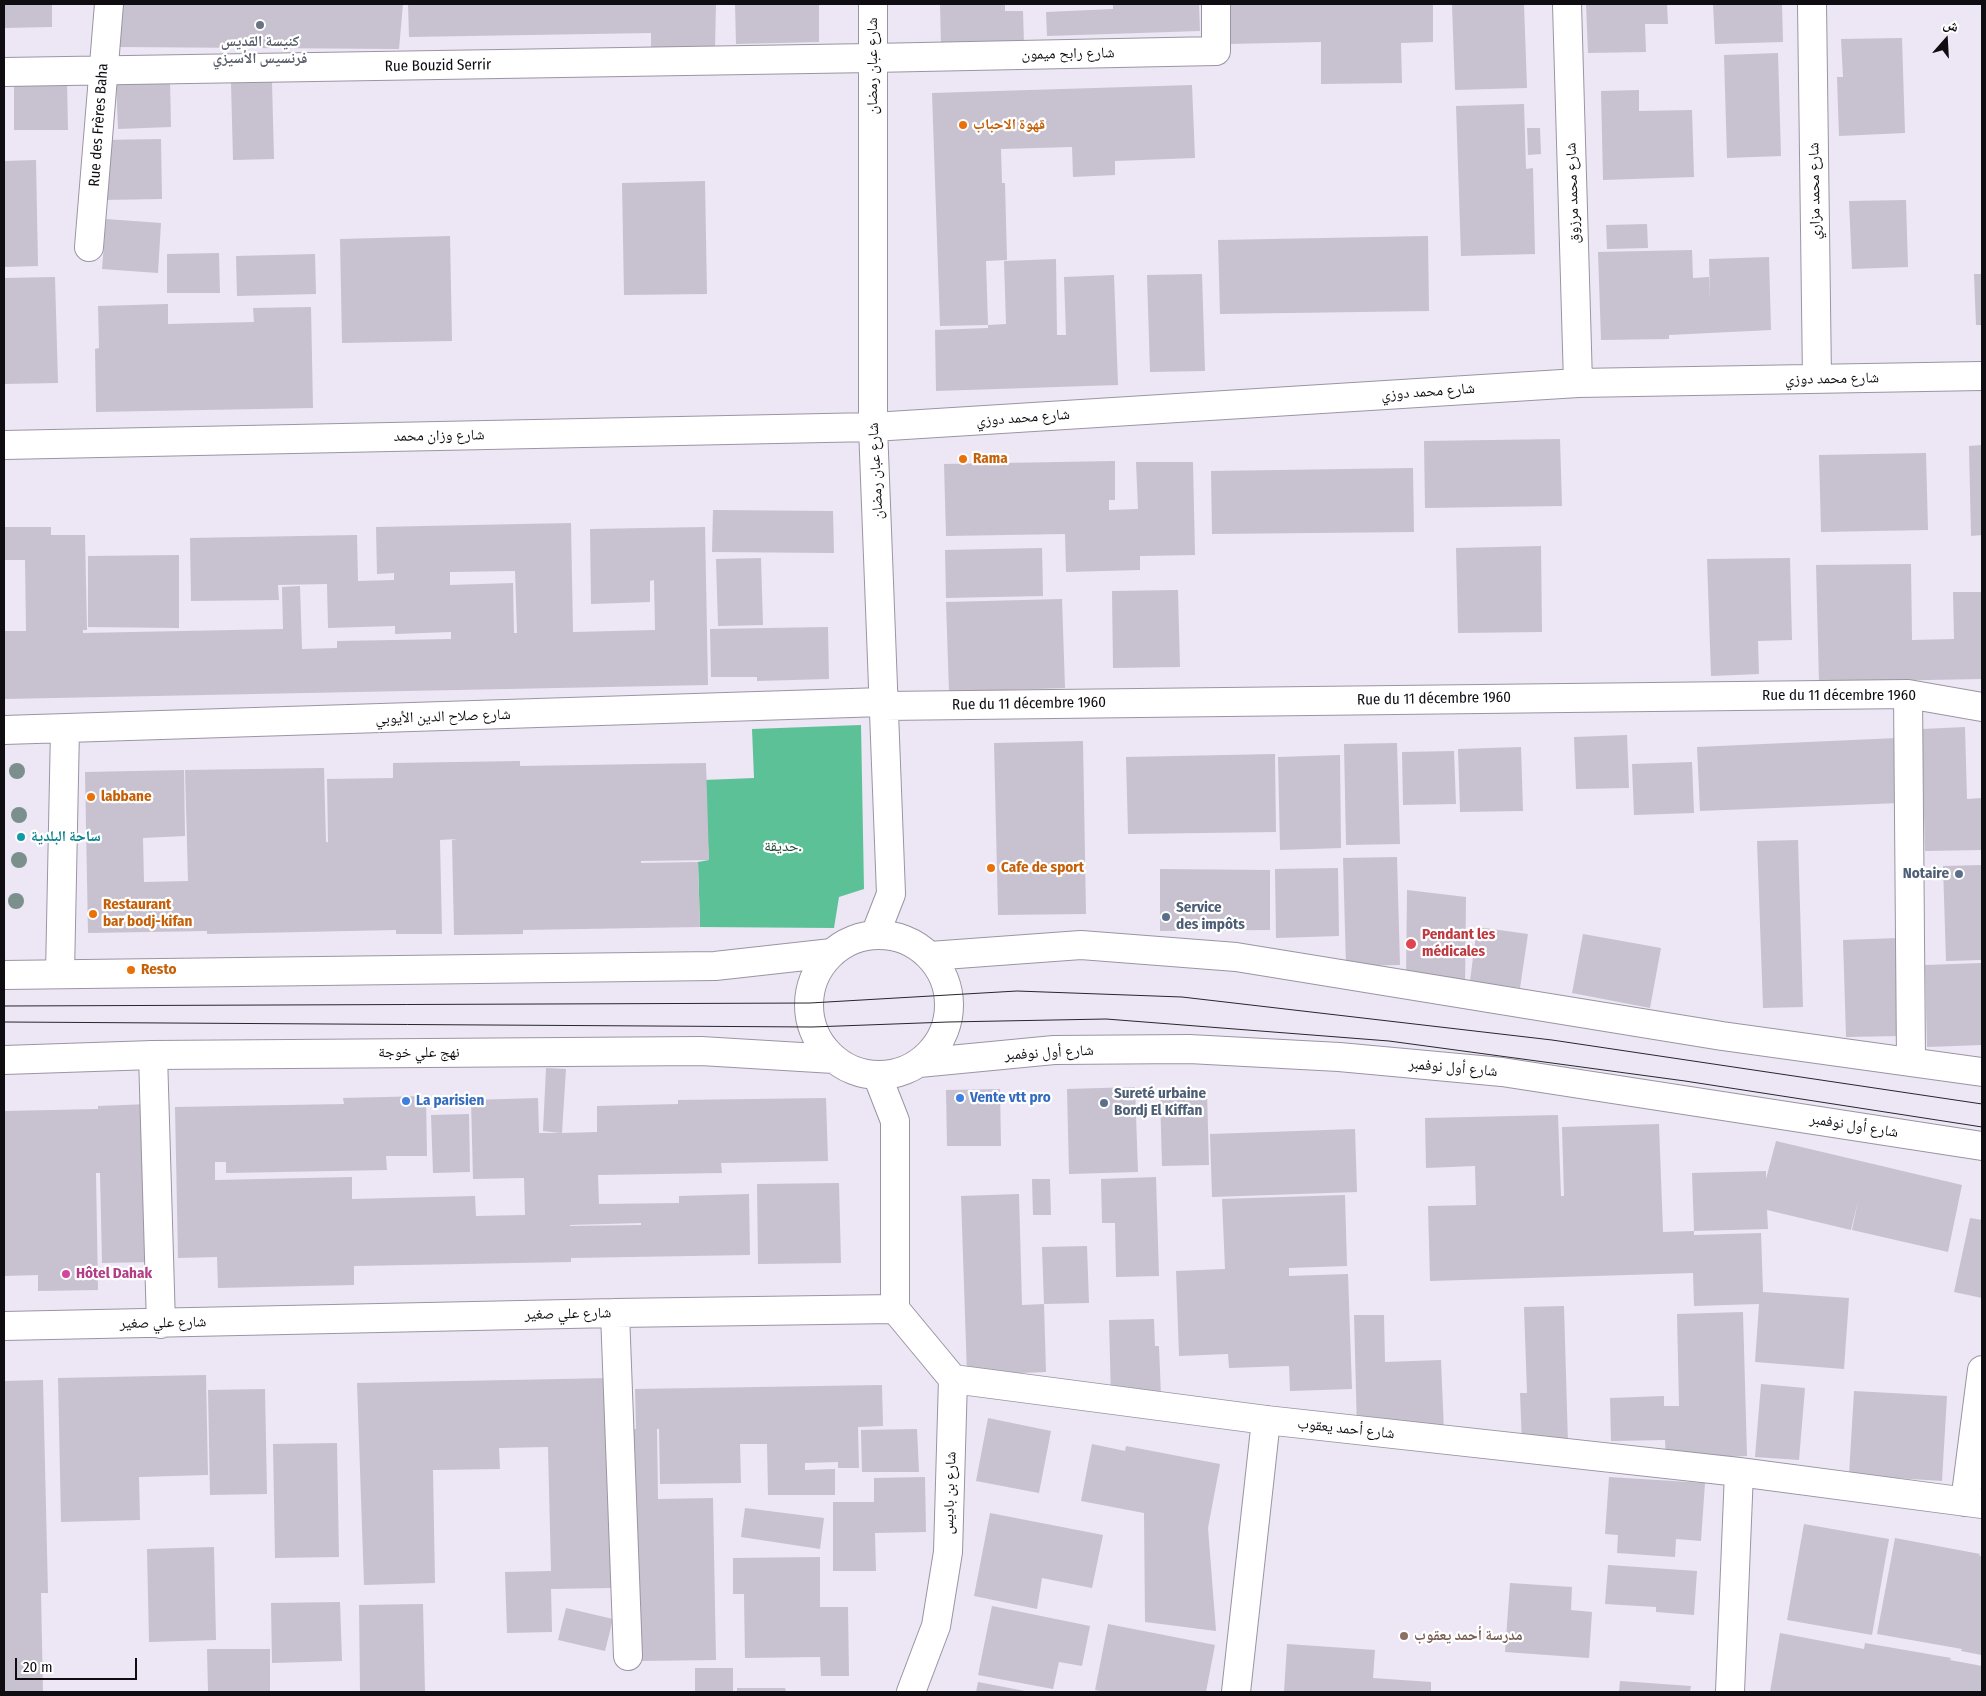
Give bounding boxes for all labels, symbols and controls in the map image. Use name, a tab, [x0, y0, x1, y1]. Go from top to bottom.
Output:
north arrow	[1921, 15, 1971, 65]
text: ش	[1941, 15, 1961, 36]
street label: شارع عبان رمضان	[864, 18, 882, 114]
marker: كنيسة القديس فرنسيس الأسيزي	[254, 19, 266, 31]
place label: كنيسة القديس فرنسيس الأسيزي	[213, 33, 307, 68]
street label: شارع رابح ميمون	[1021, 44, 1115, 64]
street label: Rue Bouzid Serrir	[385, 56, 491, 76]
street label: Rue des Frères Baha	[86, 63, 112, 187]
place label: قهوة الاحباب	[973, 116, 1045, 134]
marker: قهوة الاحباب	[957, 119, 969, 131]
street label: شارع محمد مرزوق	[1562, 142, 1584, 244]
street label: شارع محمد مزاري	[1805, 142, 1825, 240]
street label: شارع محمد دوزي	[1785, 369, 1879, 389]
street label: شارع محمد دوزي	[1380, 380, 1476, 404]
street label: شارع محمد دوزي	[975, 406, 1071, 430]
street label: شارع عبان رمضان	[864, 422, 888, 520]
street label: شارع وزان محمد	[393, 426, 485, 446]
place label: Rama	[973, 450, 1008, 468]
marker: Rama	[957, 453, 969, 465]
street label: Rue du 11 décembre 1960	[1762, 687, 1916, 705]
street label: Rue du 11 décembre 1960	[1357, 689, 1511, 709]
street label: Rue du 11 décembre 1960	[952, 694, 1106, 714]
street label: شارع صلاح الدين الأيوبي	[375, 706, 511, 728]
place label: labbane	[101, 788, 152, 806]
marker: labbane	[85, 791, 97, 803]
place label: ساحة البلدية	[31, 828, 101, 846]
marker: ساحة البلدية	[15, 831, 27, 843]
park label: حديقة.	[764, 838, 802, 856]
place label: Cafe de sport	[1001, 859, 1084, 877]
marker: Cafe de sport	[985, 862, 997, 874]
place label: Notaire	[1903, 865, 1949, 883]
marker: Notaire	[1953, 868, 1965, 880]
place label: Restaurant bar bodj-kifan	[103, 896, 192, 931]
place label: Service des impôts	[1176, 899, 1245, 934]
marker: Restaurant bar bodj-kifan	[87, 908, 99, 920]
marker: Service des impôts	[1160, 911, 1172, 923]
place label: Pendant les médicales	[1422, 926, 1495, 961]
marker: Pendant les médicales	[1404, 937, 1418, 951]
place label: Resto	[141, 961, 176, 979]
marker: Resto	[125, 964, 137, 976]
street label: شارع أول نوفمبر	[1004, 1042, 1094, 1064]
street label: نهج علي خوجة	[378, 1044, 460, 1062]
street label: شارع أول نوفمبر	[1408, 1055, 1498, 1081]
place label: Sureté urbaine Bordj El Kiffan	[1114, 1085, 1206, 1120]
place label: Vente vtt pro	[970, 1089, 1051, 1107]
place label: La parisien	[416, 1092, 484, 1110]
marker: Vente vtt pro	[954, 1092, 966, 1104]
marker: La parisien	[400, 1095, 412, 1107]
marker: Sureté urbaine Bordj El Kiffan	[1098, 1097, 1110, 1109]
street label: شارع أول نوفمبر	[1809, 1110, 1899, 1142]
place label: Hôtel Dahak	[76, 1265, 152, 1283]
marker: Hôtel Dahak	[60, 1268, 72, 1280]
street label: شارع علي صغير	[525, 1304, 611, 1324]
street label: شارع علي صغير	[120, 1313, 206, 1333]
street label: شارع أحمد يعقوب	[1296, 1415, 1396, 1443]
street label: شارع بن باديس	[940, 1451, 960, 1535]
place label: مدرسة أحمد يعقوب	[1414, 1627, 1523, 1645]
marker: مدرسة أحمد يعقوب	[1398, 1630, 1410, 1642]
scale bar	[18, 1648, 140, 1680]
text: 20 m	[23, 1658, 53, 1676]

